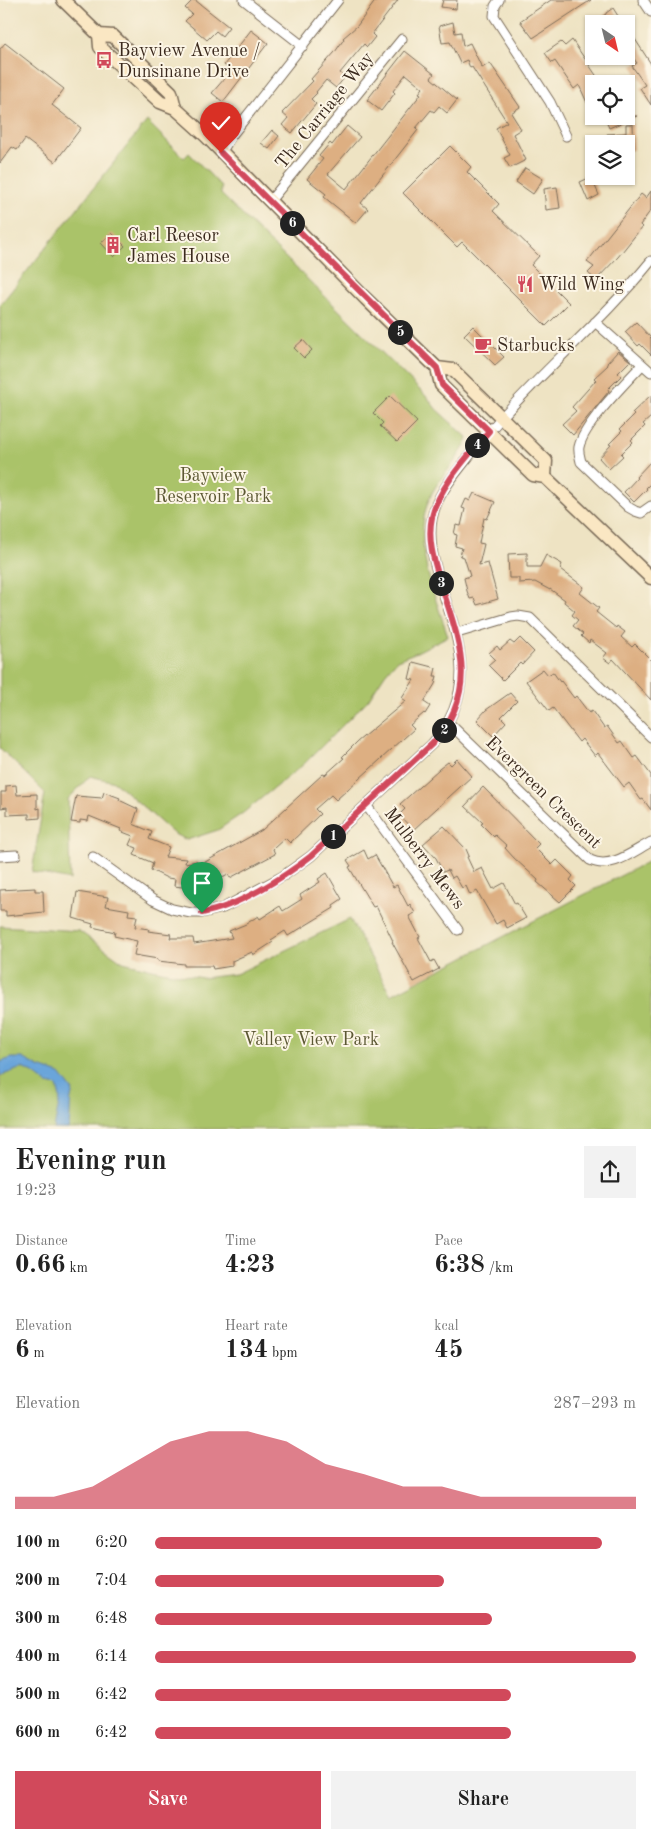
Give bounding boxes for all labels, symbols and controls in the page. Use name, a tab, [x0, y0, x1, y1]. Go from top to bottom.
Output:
north arrow	[585, 15, 635, 65]
map controls	[585, 15, 635, 185]
place label: Bayview Avenue / Dunsinane Drive	[118, 42, 261, 81]
street label: The Carriage Way	[272, 49, 377, 172]
bus stop icon: Bayview Avenue / Dunsinane Drive	[94, 50, 114, 70]
button: locate	[585, 75, 635, 125]
pin	[200, 102, 242, 153]
icon: check	[207, 109, 235, 137]
button: layers	[585, 135, 635, 185]
pin: 6	[280, 210, 304, 236]
text: 6	[288, 216, 297, 230]
place label: Carl Reesor James House	[127, 227, 230, 266]
building icon: Carl Reesor James House	[103, 235, 123, 255]
restaurant icon: Wild Wing	[515, 274, 535, 294]
place label: Wild Wing	[539, 276, 625, 294]
pin: 5	[388, 320, 412, 344]
text: 5	[396, 325, 405, 339]
cafe icon: Starbucks	[473, 335, 493, 355]
place label: Starbucks	[497, 337, 575, 355]
pin: 4	[464, 432, 490, 458]
text: 4	[473, 438, 482, 452]
park label: Bayview Reservoir Park	[155, 467, 271, 506]
pin: 3	[428, 570, 454, 596]
text: 3	[437, 576, 446, 590]
pin: 2	[432, 718, 456, 742]
text: 2	[440, 723, 449, 737]
street label: Evergreen Crescent	[482, 733, 605, 852]
street label: Mulberry Mews	[380, 805, 468, 913]
pin: 1	[320, 824, 346, 848]
text: 1	[329, 829, 338, 843]
pin	[181, 862, 223, 913]
icon: arrive	[188, 869, 216, 897]
park label: Valley View Park	[243, 1031, 379, 1049]
button: share	[584, 1146, 636, 1198]
text: Evening run	[15, 1148, 167, 1176]
text: 19:23	[15, 1183, 57, 1199]
text: Distance	[15, 1234, 68, 1248]
text: Time	[225, 1234, 256, 1248]
text: Pace	[434, 1234, 463, 1248]
text: 0.66	[15, 1253, 66, 1278]
text: 4:23	[225, 1253, 275, 1278]
text: 6:38	[434, 1253, 485, 1278]
text: km	[66, 1261, 88, 1275]
text: /km	[485, 1261, 513, 1275]
text: Elevation	[15, 1319, 72, 1333]
text: Heart rate	[225, 1319, 288, 1333]
text: kcal	[434, 1319, 458, 1333]
text: 6	[15, 1338, 30, 1363]
text: 134	[225, 1338, 268, 1363]
text: 45	[434, 1338, 463, 1363]
text: m	[30, 1346, 45, 1360]
text: bpm	[268, 1346, 298, 1360]
text: Elevation	[15, 1396, 80, 1412]
text: 287–293 m	[553, 1396, 636, 1412]
text: 100 m	[15, 1535, 60, 1551]
text: 6:20	[95, 1535, 127, 1551]
text: 200 m	[15, 1573, 60, 1589]
text: 7:04	[95, 1573, 127, 1589]
text: 300 m	[15, 1611, 60, 1627]
text: 6:48	[95, 1611, 127, 1627]
text: 400 m	[15, 1649, 60, 1665]
text: 6:14	[95, 1649, 127, 1665]
text: 500 m	[15, 1687, 60, 1703]
text: 6:42	[95, 1687, 127, 1703]
text: 600 m	[15, 1725, 60, 1741]
text: 6:42	[95, 1725, 127, 1741]
button: Save	[15, 1771, 321, 1829]
button: Share	[331, 1771, 636, 1829]

